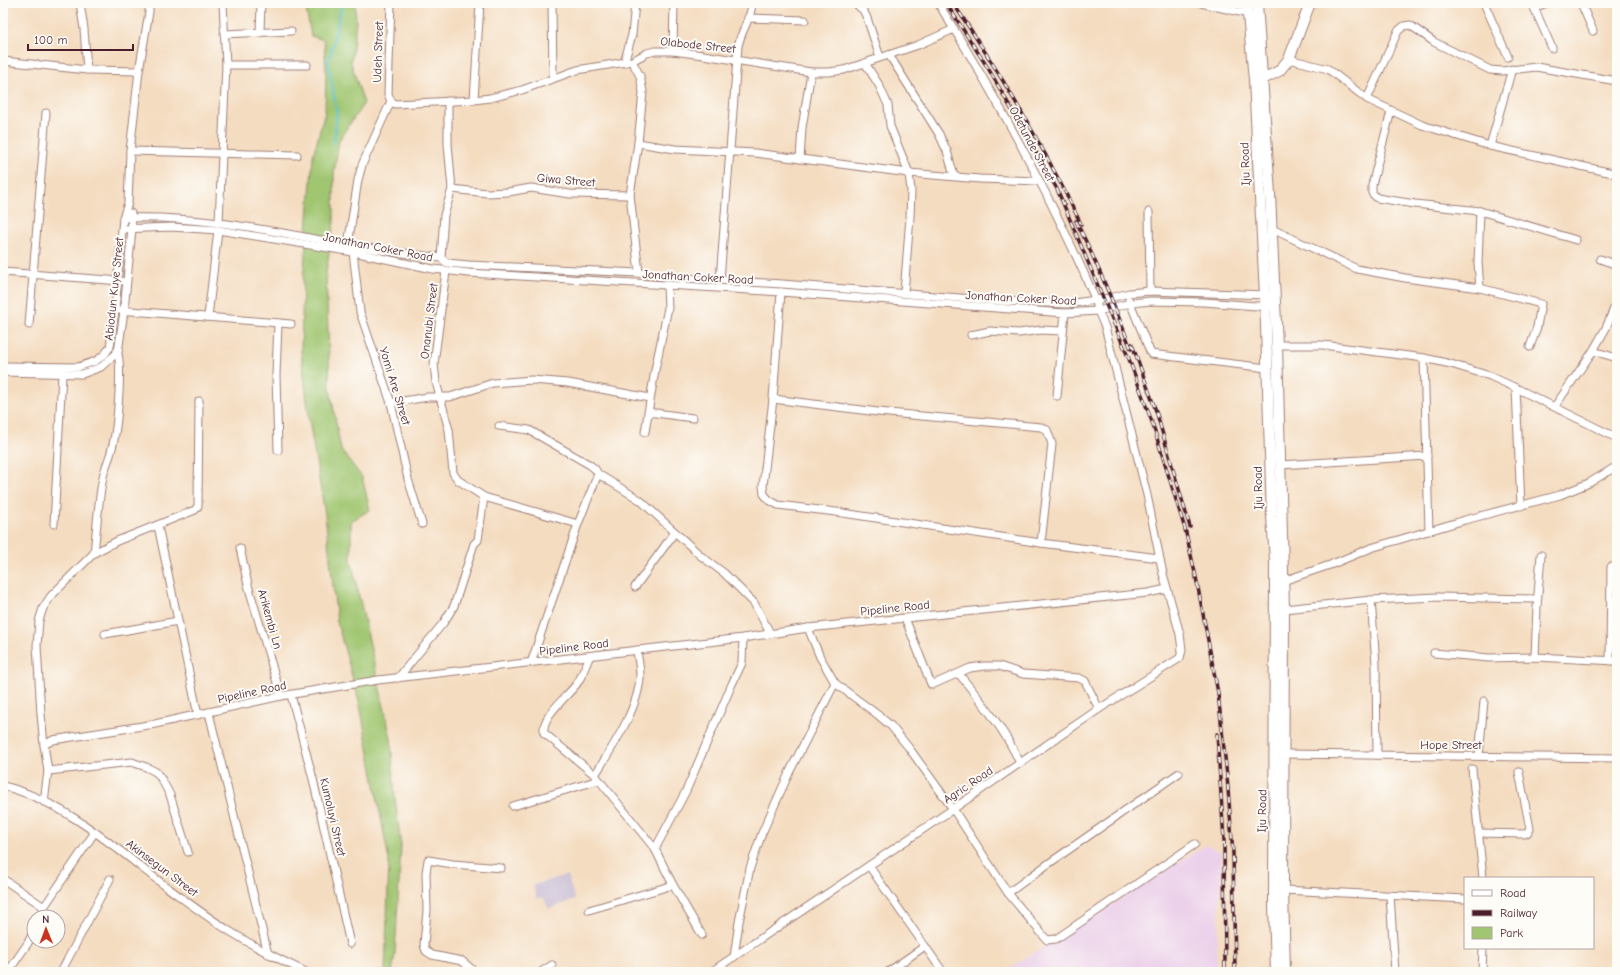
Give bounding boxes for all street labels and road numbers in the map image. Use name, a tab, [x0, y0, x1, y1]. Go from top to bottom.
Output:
street label: Udeh Street	[370, 21, 386, 83]
street label: Olabode Street	[660, 34, 737, 56]
street label: Odetunde Street	[1006, 104, 1058, 184]
street label: Iju Road	[1237, 142, 1253, 186]
street label: Giwa Street	[536, 170, 596, 190]
street label: Jonathan Coker Road	[322, 230, 434, 264]
street label: Abiodun Kuye Street	[102, 236, 126, 341]
street label: Jonathan Coker Road	[642, 267, 754, 287]
street label: Onanubi Street	[417, 282, 441, 360]
street label: Jonathan Coker Road	[965, 288, 1077, 308]
street label: Yomi Are Street	[376, 345, 414, 427]
street label: Iju Road	[1251, 466, 1265, 510]
street label: Arikembi Ln	[255, 587, 285, 651]
street label: Pipeline Road	[860, 597, 930, 619]
street label: Pipeline Road	[539, 636, 609, 658]
street label: Pipeline Road	[216, 678, 288, 706]
street label: Hope Street	[1420, 738, 1482, 752]
street label: Agric Road	[941, 763, 995, 807]
street label: Kumoluyi Street	[317, 776, 349, 858]
street label: Iju Road	[1255, 789, 1269, 833]
street label: Akinsegun Street	[123, 836, 201, 900]

